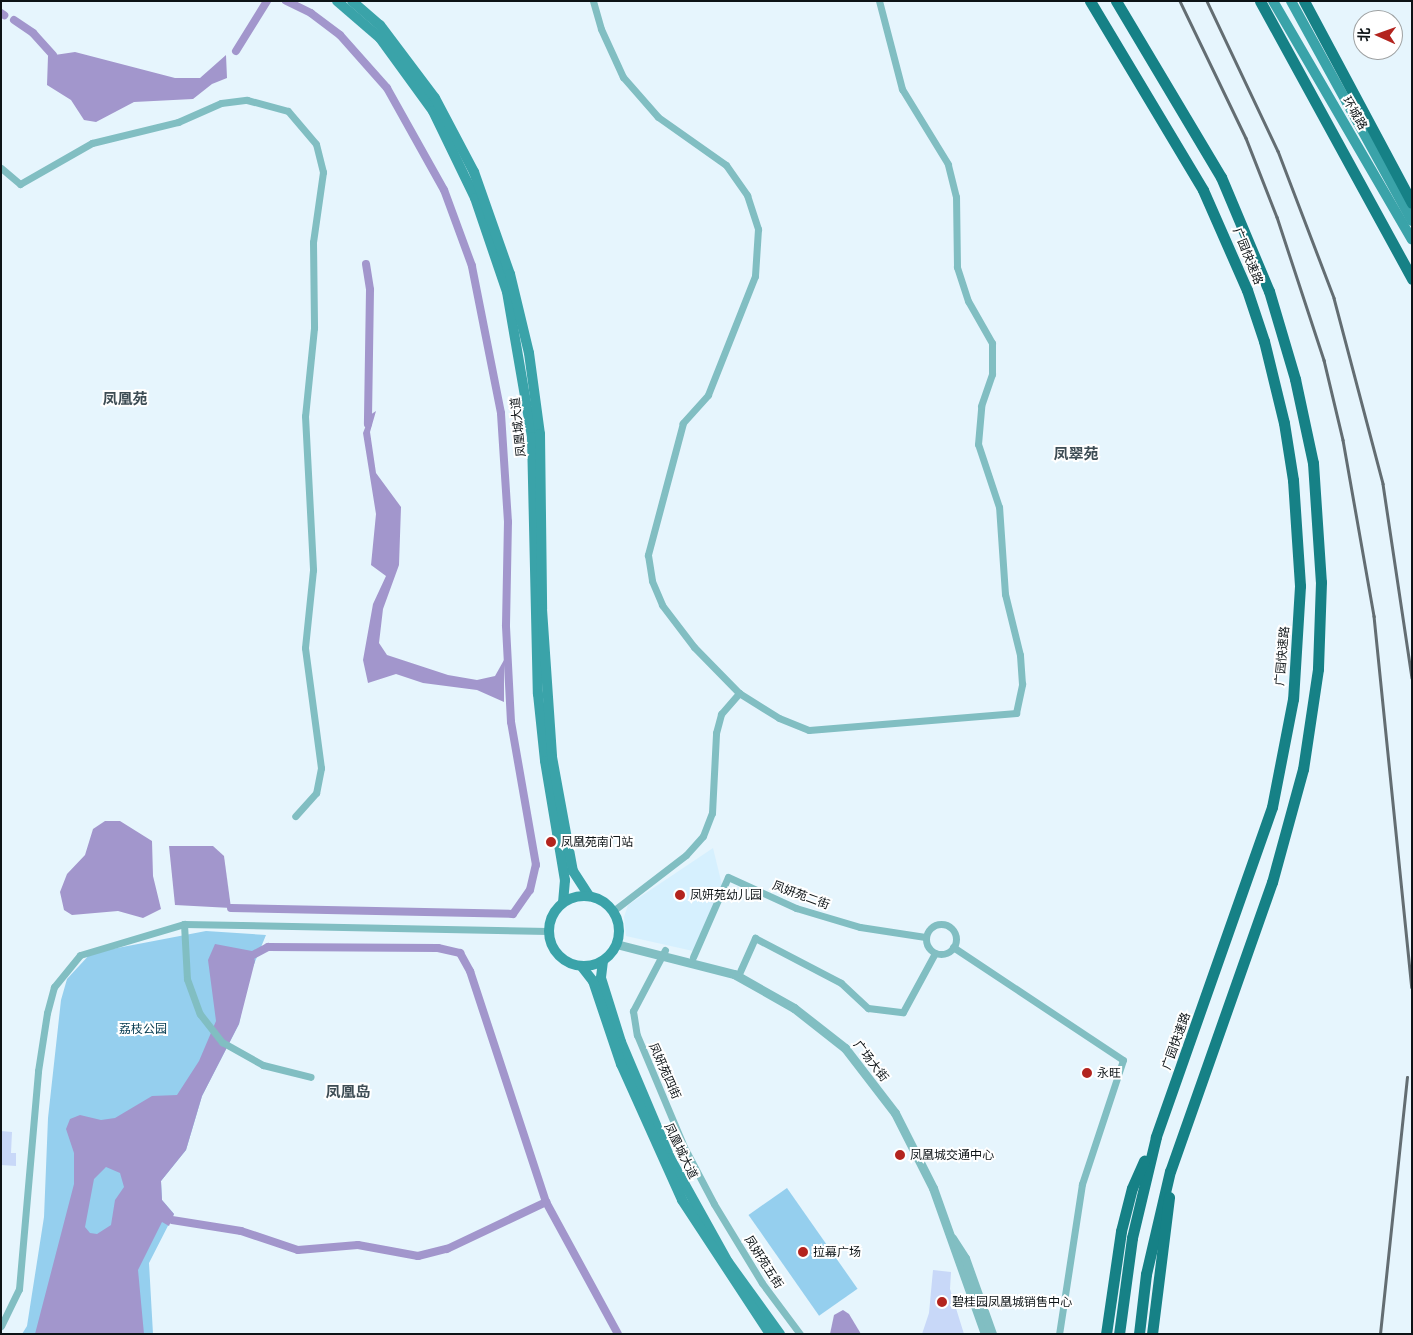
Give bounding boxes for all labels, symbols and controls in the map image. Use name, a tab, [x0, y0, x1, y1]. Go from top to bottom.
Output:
north arrow	[1353, 10, 1403, 60]
text: 北	[1355, 27, 1373, 42]
street label: 环城路	[1340, 94, 1370, 132]
street label: 广园快速路	[1230, 225, 1266, 287]
district label: 凤凰苑	[103, 390, 147, 408]
street label: 凤凰城大道	[508, 396, 528, 458]
district label: 凤翠苑	[1054, 445, 1098, 463]
street label: 广园快速路	[1272, 625, 1292, 687]
place label: 凤凰苑南门站	[561, 835, 633, 849]
marker: 凤凰苑南门站	[545, 836, 557, 848]
street label: 凤妍苑二街	[770, 878, 832, 912]
place label: 凤妍苑幼儿园	[690, 888, 762, 902]
marker: 凤妍苑幼儿园	[674, 889, 686, 901]
street label: 广园快速路	[1159, 1010, 1193, 1072]
park label: 荔枝公园	[119, 1022, 167, 1036]
street label: 广场大街	[851, 1038, 891, 1084]
street label: 凤妍苑四街	[646, 1041, 684, 1101]
place label: 永旺	[1097, 1066, 1121, 1080]
marker: 永旺	[1081, 1067, 1093, 1079]
district label: 凤凰岛	[326, 1083, 370, 1101]
street label: 凤凰城大道	[661, 1121, 701, 1181]
place label: 凤凰城交通中心	[910, 1148, 994, 1162]
marker: 凤凰城交通中心	[894, 1149, 906, 1161]
street label: 凤妍苑五街	[742, 1233, 786, 1291]
place label: 拉幕广场	[813, 1245, 861, 1259]
marker: 拉幕广场	[797, 1246, 809, 1258]
place label: 碧桂园凤凰城销售中心	[952, 1295, 1072, 1309]
marker: 碧桂园凤凰城销售中心	[936, 1296, 948, 1308]

